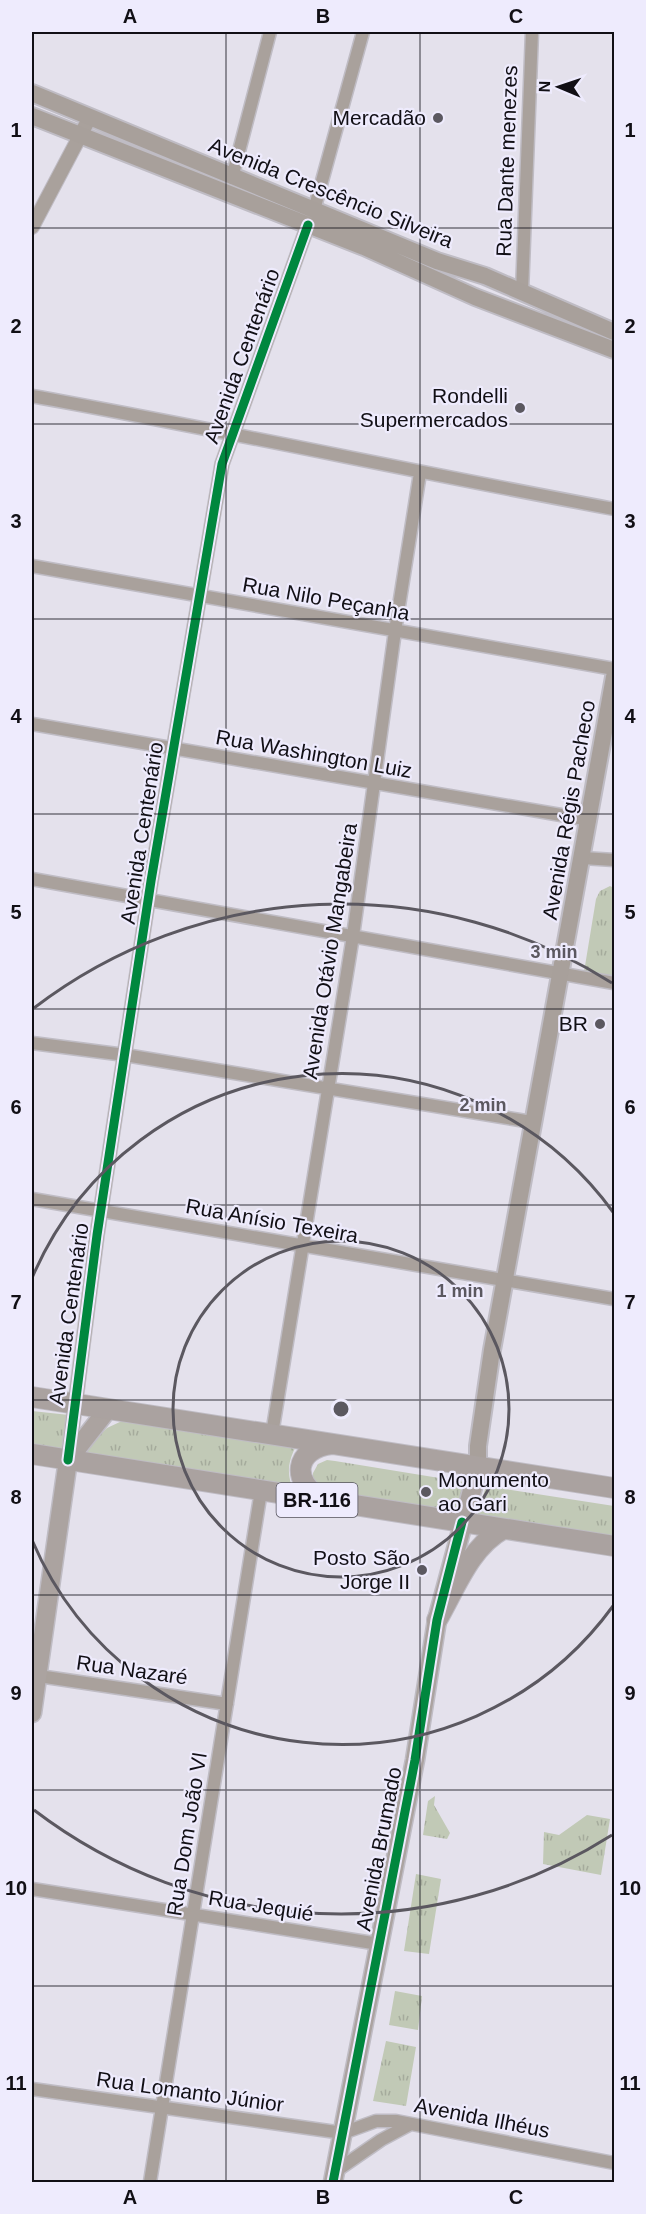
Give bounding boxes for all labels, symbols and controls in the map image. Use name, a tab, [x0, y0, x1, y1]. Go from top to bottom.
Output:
text: A	[123, 5, 137, 27]
text: B	[316, 5, 330, 27]
text: C	[509, 5, 523, 27]
north arrow	[529, 57, 589, 117]
street label: Rua Dante menezes	[492, 65, 521, 257]
text: N	[536, 80, 553, 93]
place label: Mercadão	[333, 106, 426, 129]
marker: Mercadão	[431, 111, 445, 125]
text: 1	[10, 119, 22, 141]
text: 1	[624, 119, 636, 141]
street label: Avenida Crescêncio Silveira	[206, 133, 457, 252]
street label: Avenida Centenário	[199, 265, 284, 446]
text: 2	[10, 315, 22, 337]
text: 2	[624, 315, 636, 337]
place label: Rondelli Supermercados	[360, 384, 508, 431]
marker: Rondelli Supermercados	[513, 401, 527, 415]
text: 3	[10, 510, 22, 532]
text: 3	[624, 510, 636, 532]
street label: Rua Nilo Peçanha	[241, 572, 412, 625]
street label: Avenida Régis Pacheco	[538, 698, 599, 922]
text: 4	[10, 705, 22, 727]
text: 4	[624, 705, 636, 727]
street label: Rua Washington Luiz	[214, 725, 414, 782]
street label: Avenida Centenário	[116, 740, 167, 926]
street label: Avenida Otávio Mangabeira	[298, 821, 361, 1081]
text: 5	[10, 901, 22, 923]
text: 5	[624, 901, 636, 923]
text: 3 min	[530, 942, 578, 962]
place label: BR	[559, 1012, 588, 1035]
marker: BR	[593, 1017, 607, 1031]
text: 2 min	[459, 1095, 507, 1115]
text: 6	[10, 1096, 22, 1118]
text: 6	[624, 1096, 636, 1118]
street label: Rua Anísio Texeira	[184, 1194, 360, 1247]
street label: Avenida Centenário	[44, 1221, 93, 1407]
text: 1 min	[436, 1281, 484, 1301]
text: 7	[10, 1291, 22, 1313]
text: 7	[624, 1291, 636, 1313]
centre of rings	[331, 1399, 351, 1419]
place label: Monumento ao Gari	[438, 1468, 549, 1515]
road number: BR-116	[276, 1483, 358, 1517]
marker: Monumento ao Gari	[419, 1485, 433, 1499]
text: 8	[10, 1486, 22, 1508]
text: 8	[624, 1486, 636, 1508]
place label: Posto São Jorge II	[313, 1546, 410, 1593]
marker: Posto São Jorge II	[415, 1563, 429, 1577]
street label: Rua Nazaré	[75, 1650, 189, 1689]
text: 9	[10, 1682, 22, 1704]
text: 9	[624, 1682, 636, 1704]
street label: Rua Dom João VI	[162, 1750, 211, 1918]
street label: Avenida Brumado	[351, 1765, 406, 1933]
text: 10	[5, 1877, 27, 1899]
text: 10	[619, 1877, 641, 1899]
street label: Rua Jequié	[207, 1886, 315, 1925]
street label: Rua Lomanto Júnior	[95, 2067, 285, 2116]
text: 11	[5, 2072, 27, 2094]
text: 11	[619, 2072, 641, 2094]
street label: Avenida Ilhéus	[412, 2093, 552, 2142]
text: A	[123, 2186, 137, 2208]
text: B	[316, 2186, 330, 2208]
text: C	[509, 2186, 523, 2208]

